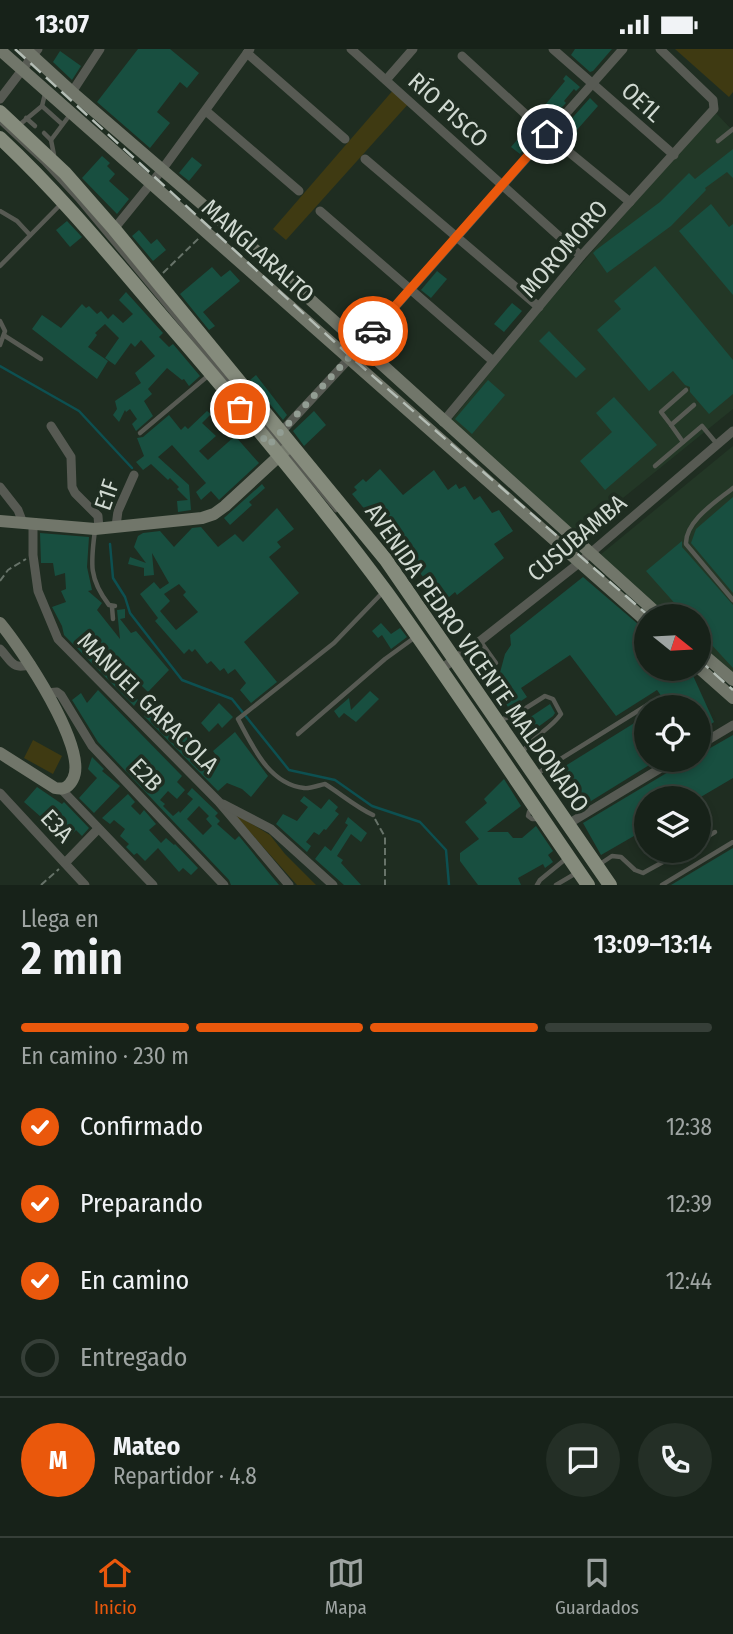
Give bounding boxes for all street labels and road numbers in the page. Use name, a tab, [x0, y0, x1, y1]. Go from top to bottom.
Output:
street label: RÍO PISCO	[402, 66, 494, 153]
street label: OE1L	[616, 76, 669, 128]
street label: MANGLARALTO	[196, 193, 320, 309]
street label: MOROMORO	[514, 195, 614, 303]
street label: E1F	[89, 476, 125, 514]
street label: CUSUBAMBA	[522, 488, 632, 587]
street label: AVENIDA PEDRO VICENTE MALDONADO	[359, 498, 595, 818]
street label: MANUEL GARACOLA	[72, 627, 225, 780]
street label: E2B	[124, 753, 168, 797]
street label: E3A	[35, 804, 79, 849]

